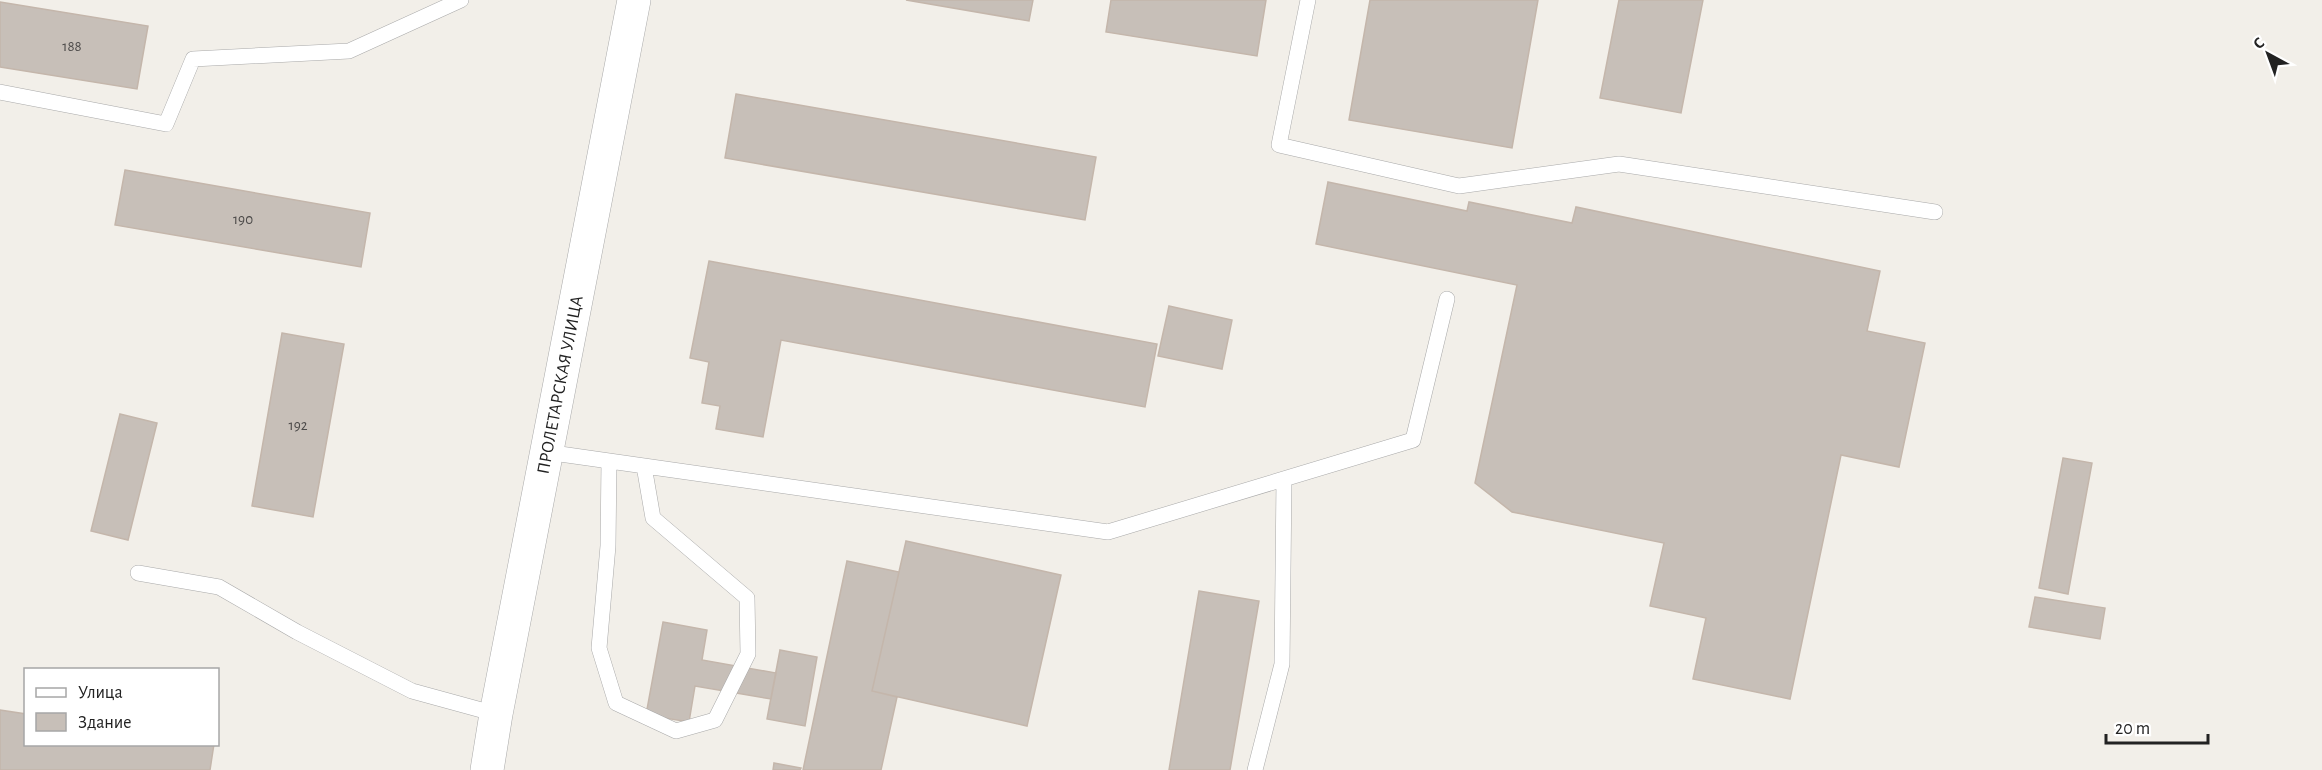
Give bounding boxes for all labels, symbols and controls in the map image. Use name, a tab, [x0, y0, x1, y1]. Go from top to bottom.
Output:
north arrow	[2238, 24, 2298, 84]
text: С	[2250, 34, 2268, 52]
house number: 188	[62, 39, 82, 54]
house number: 190	[233, 212, 253, 227]
street label: ПРОЛЕТАРСКАЯ УЛИЦА	[535, 294, 587, 476]
house number: 192	[288, 418, 308, 433]
legend	[24, 668, 219, 746]
text: Улица	[78, 684, 123, 702]
scale bar	[2106, 707, 2208, 745]
text: Здание	[78, 714, 132, 732]
text: 20 m	[2115, 720, 2150, 738]

